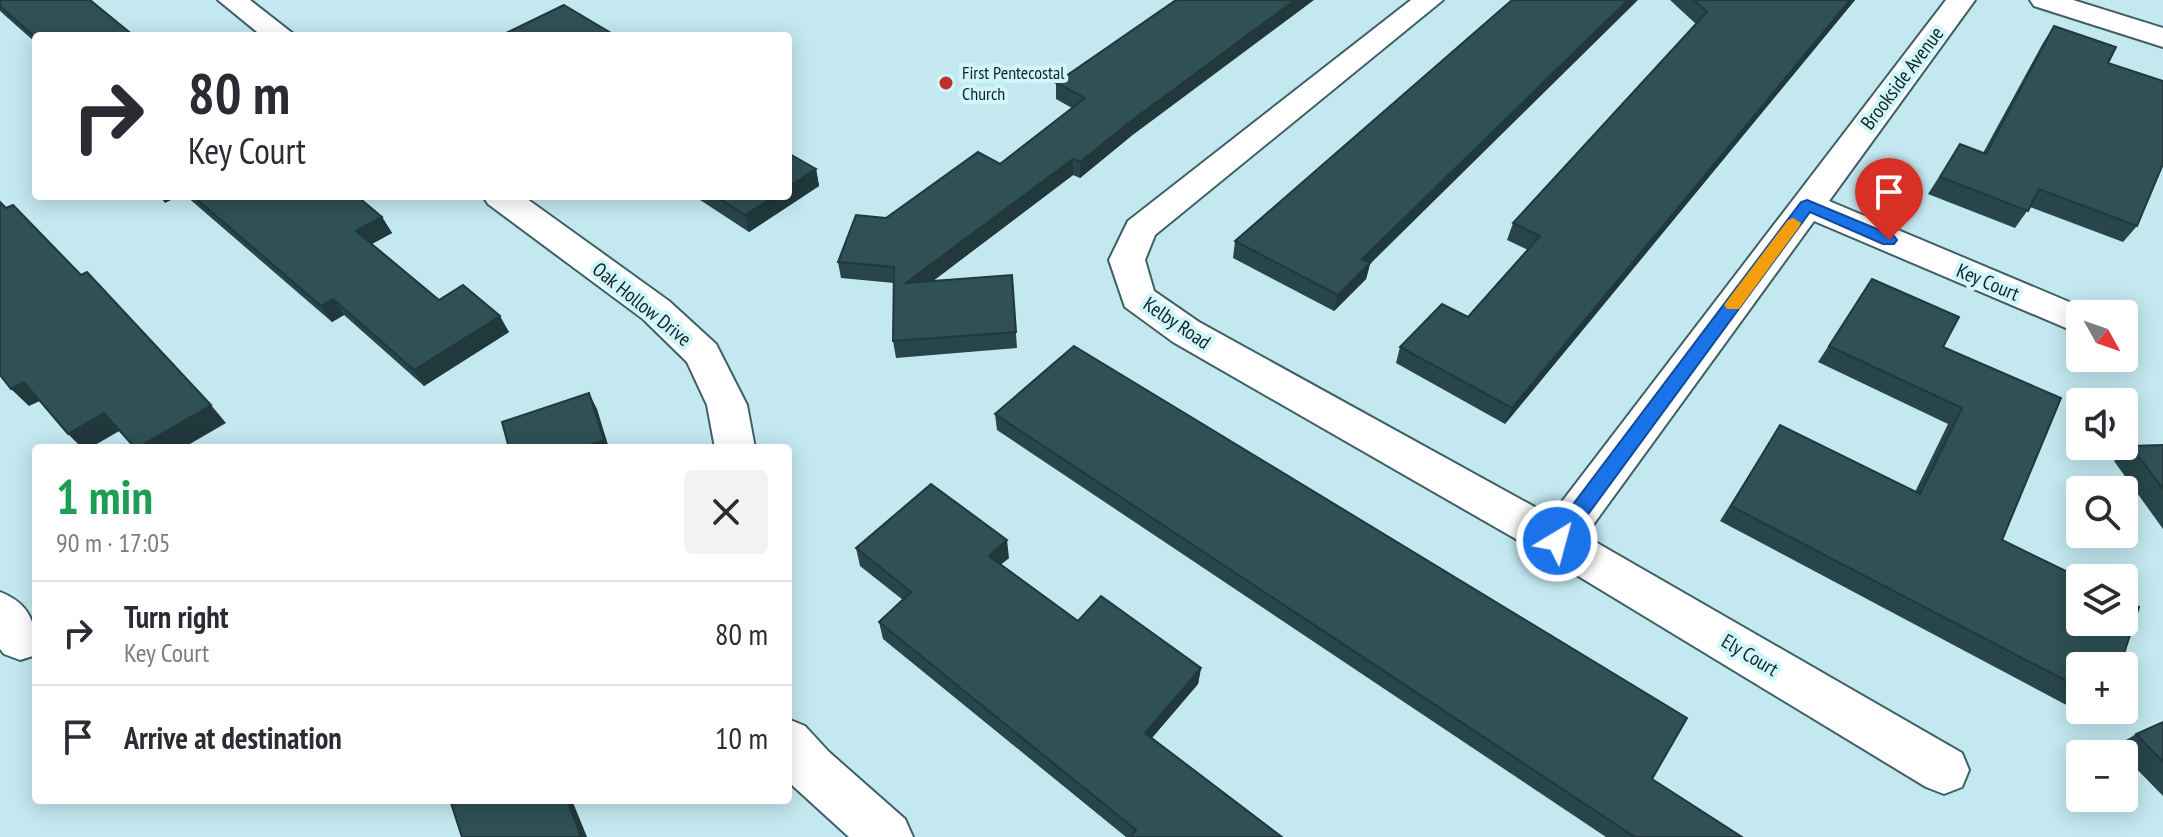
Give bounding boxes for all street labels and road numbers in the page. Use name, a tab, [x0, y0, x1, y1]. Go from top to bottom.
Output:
street label: Brookside Avenue	[1855, 21, 1949, 135]
street label: Oak Hollow Drive	[587, 256, 697, 352]
street label: Key Court	[1953, 257, 2024, 307]
street label: Kelby Road	[1138, 291, 1216, 355]
street label: Ely Court	[1717, 628, 1784, 682]

